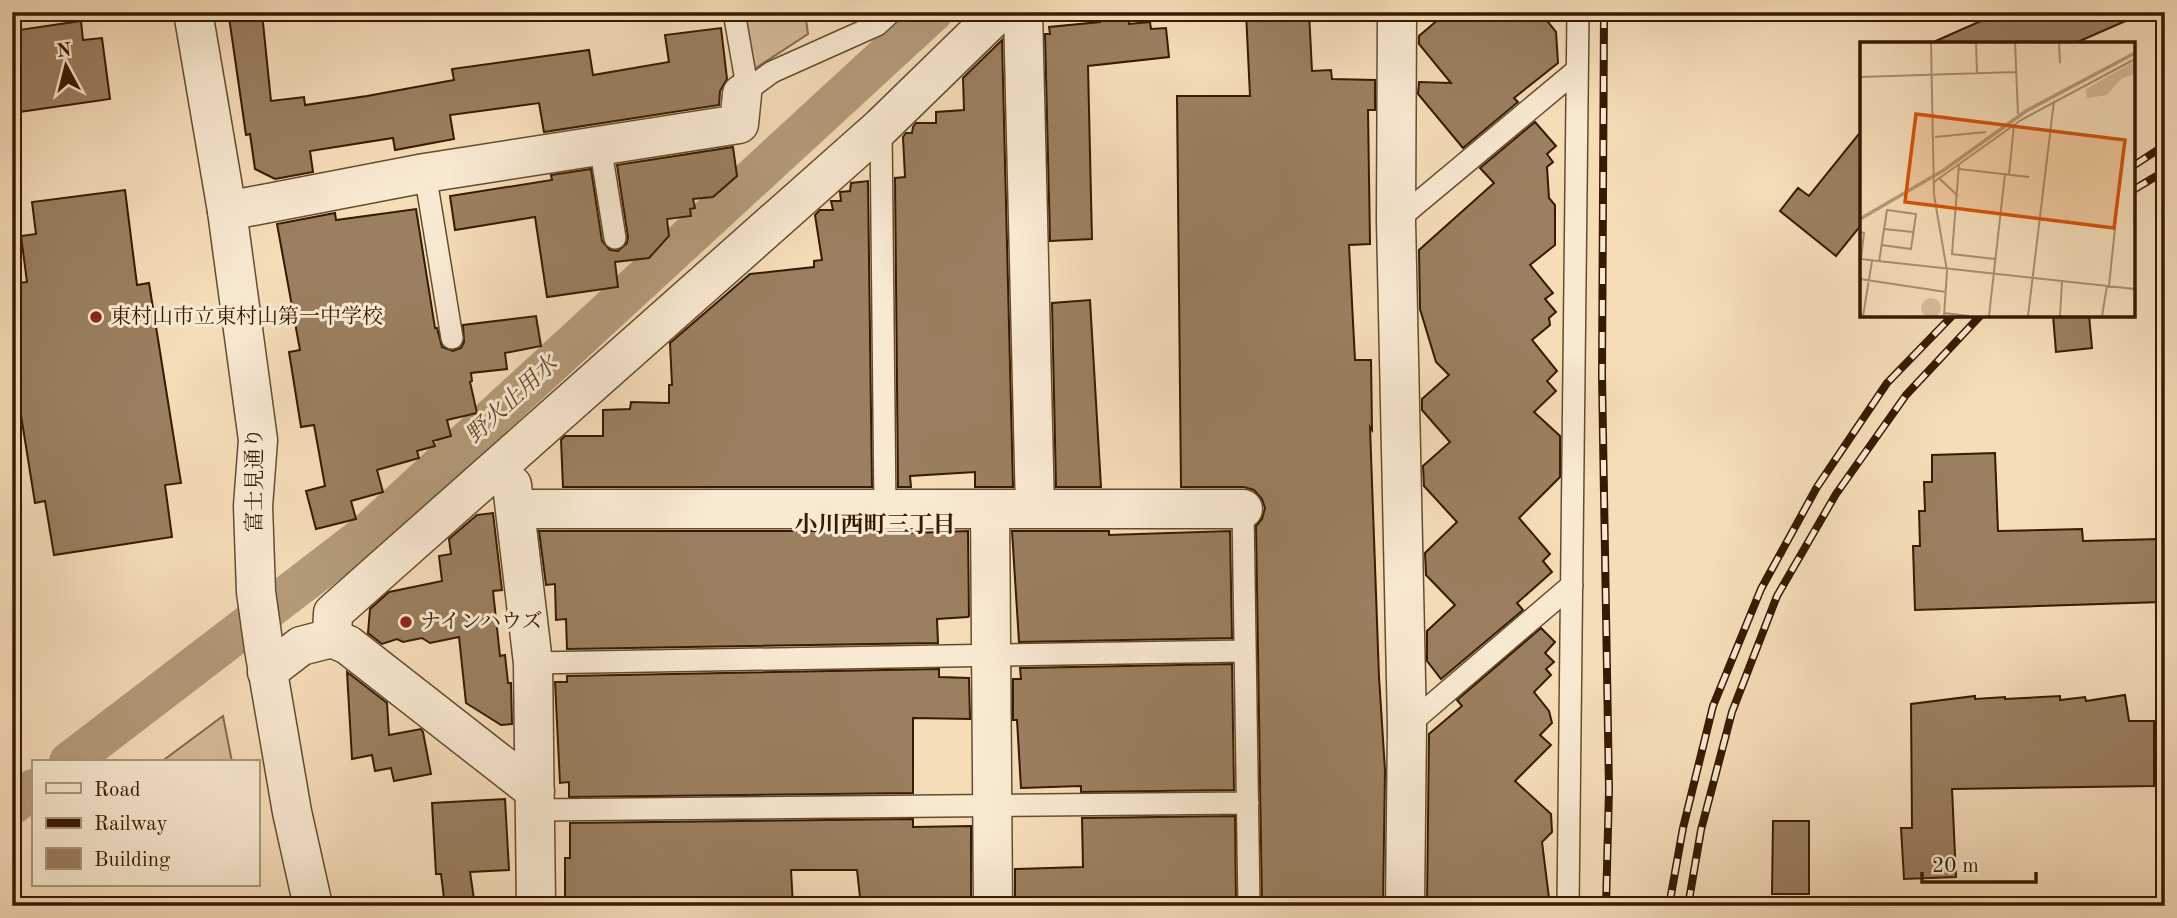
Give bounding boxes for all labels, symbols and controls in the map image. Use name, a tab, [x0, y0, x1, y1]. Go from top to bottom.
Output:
north arrow	[32, 32, 102, 102]
text: N	[56, 41, 73, 62]
inset map	[1860, 42, 2135, 317]
place label: 東村山市立東村山第一中学校	[110, 305, 383, 328]
marker: 東村山市立東村山第一中学校	[88, 309, 104, 325]
water label: 野火止用水	[461, 350, 563, 448]
street label: 富士見通り	[243, 428, 266, 533]
district label: 小川西町三丁目	[795, 512, 956, 537]
place label: ナインハウズ	[420, 610, 542, 633]
marker: ナインハウズ	[398, 614, 414, 630]
legend	[32, 760, 259, 886]
text: Road	[94, 780, 141, 801]
text: Railway	[94, 814, 168, 835]
scale bar	[1922, 841, 2035, 885]
text: Building	[94, 850, 171, 871]
text: 20 m	[1932, 856, 1979, 877]

